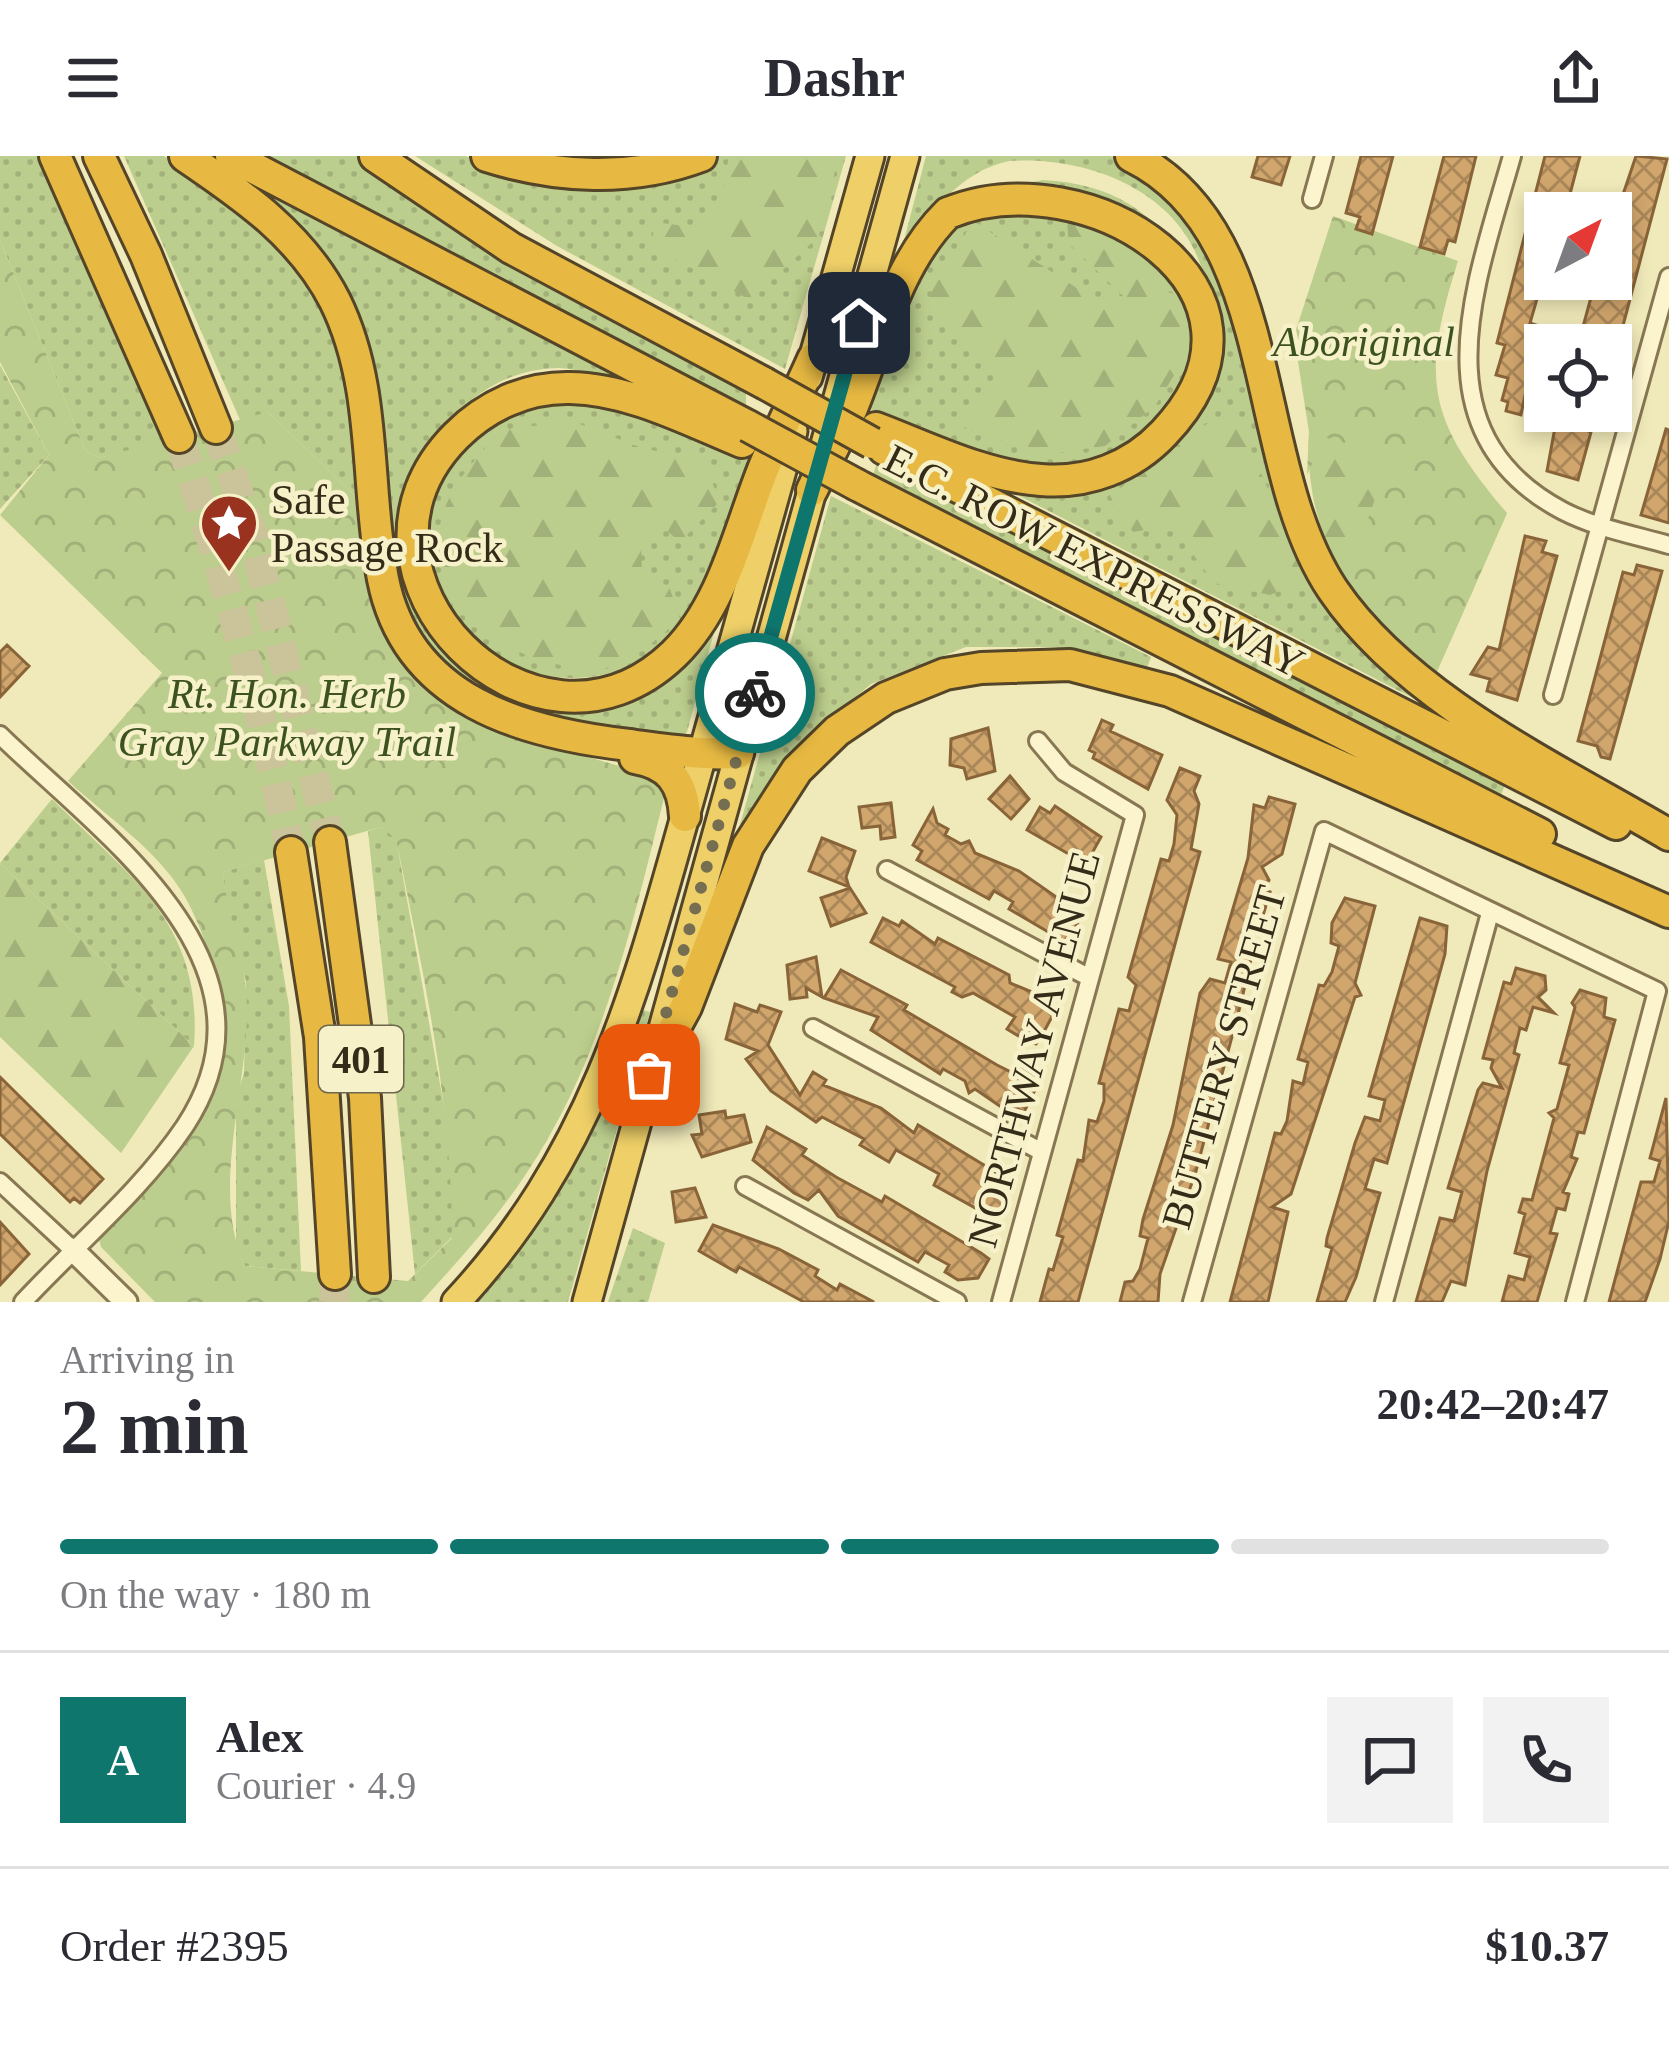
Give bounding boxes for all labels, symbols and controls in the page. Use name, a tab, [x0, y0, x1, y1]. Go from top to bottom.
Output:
icon: menu	[60, 45, 126, 111]
icon: share	[1543, 45, 1609, 111]
text: Dashr	[764, 48, 905, 108]
north arrow	[1524, 192, 1632, 300]
map controls	[1524, 192, 1632, 432]
pin	[808, 272, 910, 374]
icon: home	[826, 290, 892, 356]
park label: Aboriginal	[1270, 319, 1455, 365]
button: locate	[1524, 324, 1632, 432]
street label: E.C. ROW EXPRESSWAY	[877, 435, 1312, 687]
place label: Safe Passage Rock	[271, 477, 503, 571]
place icon: Safe Passage Rock	[198, 492, 260, 574]
courier	[695, 633, 815, 753]
icon: bike	[722, 660, 788, 726]
park label: Rt. Hon. Herb Gray Parkway Trail	[118, 671, 456, 765]
street label: NORTHWAY AVENUE	[959, 846, 1109, 1252]
street label: BUTTERY STREET	[1153, 881, 1295, 1234]
pin	[598, 1024, 700, 1126]
road number: 401	[319, 1026, 403, 1092]
icon: bag	[616, 1042, 682, 1108]
text: Arriving in	[60, 1338, 234, 1381]
text: 20:42–20:47	[1377, 1379, 1609, 1429]
text: 2 min	[60, 1383, 249, 1470]
text: On the way · 180 m	[60, 1573, 371, 1616]
button: chat	[1327, 1697, 1453, 1823]
button: phone	[1483, 1697, 1609, 1823]
text: Alex	[216, 1712, 303, 1762]
text: A	[107, 1735, 139, 1785]
text: Courier · 4.9	[216, 1764, 416, 1807]
text: Order #2395	[60, 1921, 289, 1971]
text: $10.37	[1485, 1921, 1609, 1971]

